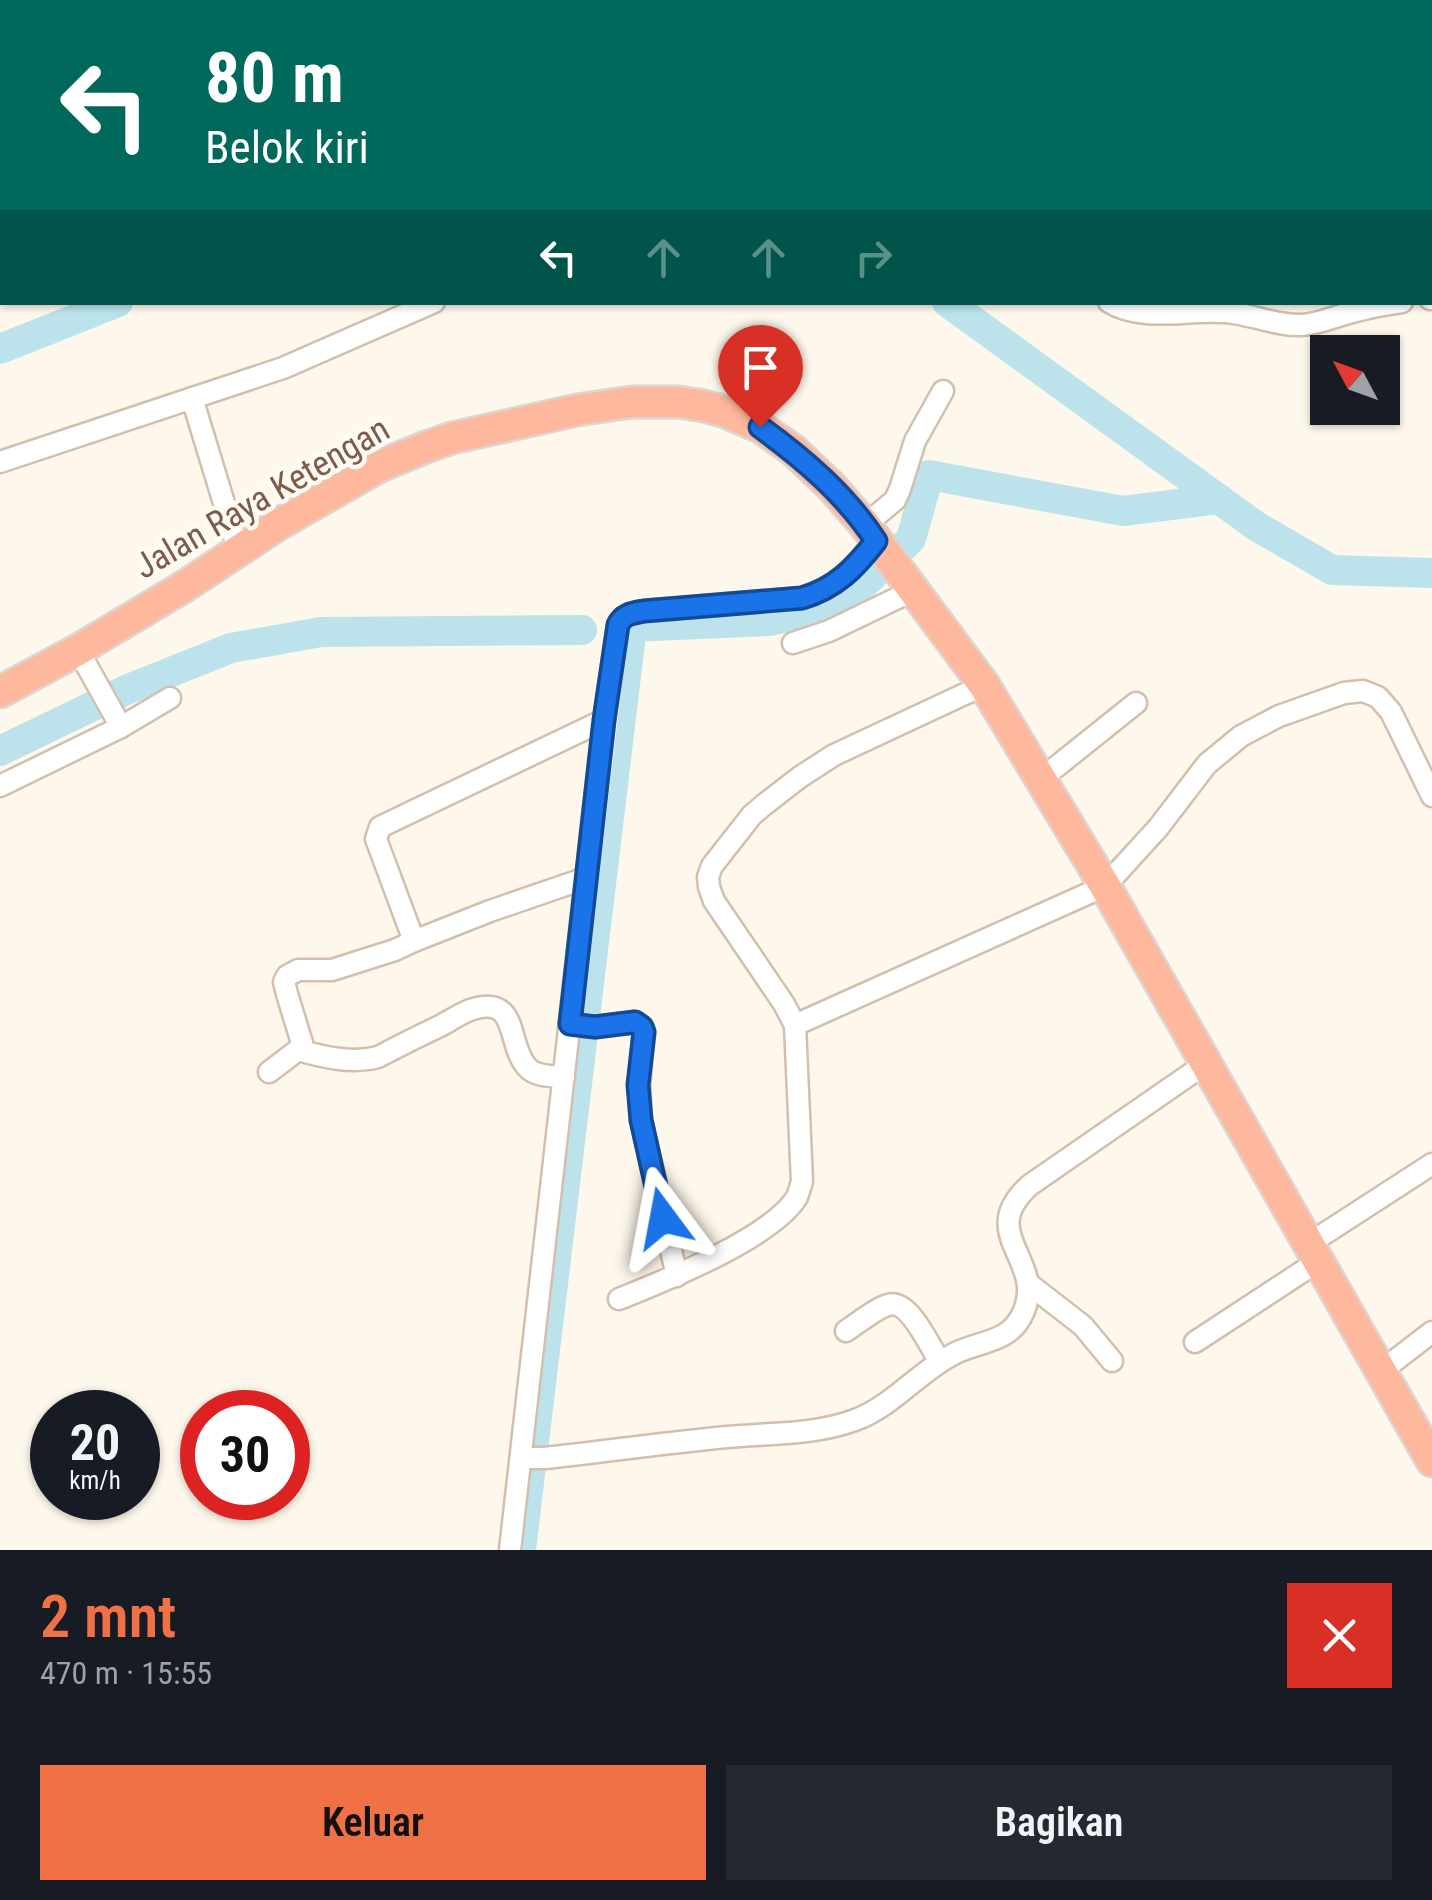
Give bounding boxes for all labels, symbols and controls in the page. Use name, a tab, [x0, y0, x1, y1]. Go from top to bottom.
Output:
text: 80 m	[205, 37, 344, 119]
icon: left	[40, 40, 170, 170]
text: Belok kiri	[205, 121, 369, 174]
icon: left	[531, 230, 586, 285]
icon: ahead	[636, 230, 691, 285]
icon: ahead	[741, 230, 796, 285]
icon: right	[846, 230, 901, 285]
pin	[718, 325, 803, 428]
north arrow	[1310, 335, 1400, 425]
map controls	[1310, 335, 1400, 425]
icon: arrive	[733, 340, 788, 395]
street label: Jalan Raya Ketengan	[127, 408, 397, 588]
position arrow	[611, 1166, 715, 1270]
speed limit sign: 30	[180, 1390, 310, 1520]
text: 20	[70, 1414, 120, 1472]
text: km/h	[69, 1466, 121, 1495]
text: 2 mnt	[40, 1581, 176, 1652]
button: close	[1287, 1583, 1392, 1688]
text: 470 m · 15:55	[40, 1654, 212, 1692]
button: Keluar	[40, 1765, 706, 1880]
button: Bagikan	[726, 1765, 1392, 1880]

